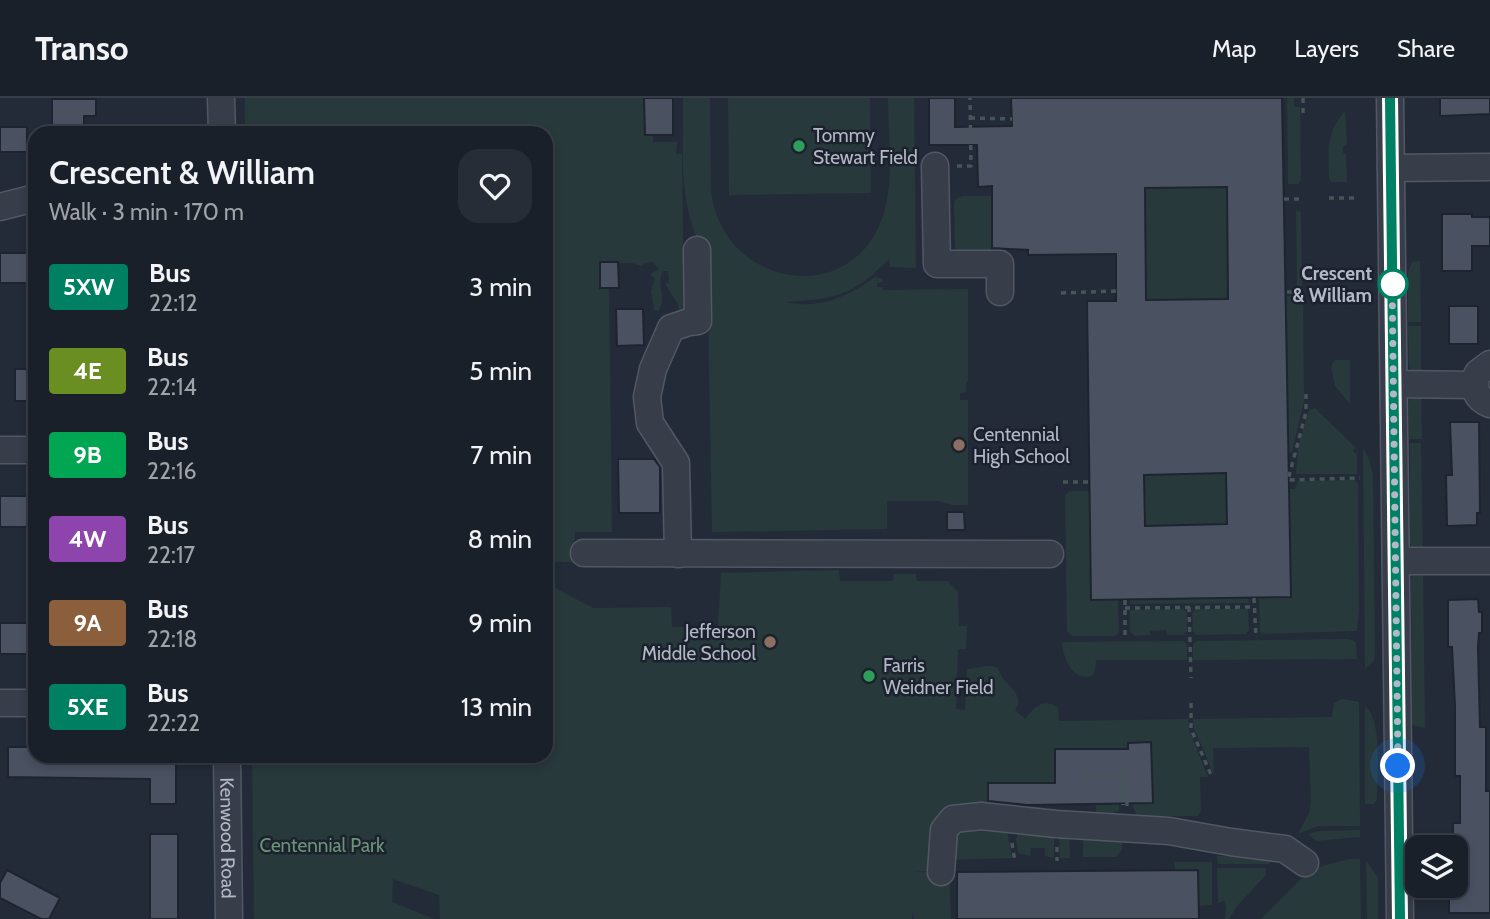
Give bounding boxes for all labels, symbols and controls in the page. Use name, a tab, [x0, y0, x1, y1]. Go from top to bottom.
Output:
text: Transo	[35, 28, 129, 68]
text: Map	[1212, 34, 1256, 63]
text: Layers	[1294, 34, 1359, 63]
text: Share	[1397, 34, 1455, 63]
place label: Tommy Stewart Field	[813, 124, 918, 169]
marker: Tommy Stewart Field	[791, 138, 807, 154]
button: heart	[458, 149, 532, 223]
text: Crescent & William	[49, 152, 315, 192]
text: Walk · 3 min · 170 m	[49, 198, 244, 226]
text: Bus	[149, 257, 191, 289]
place label: Crescent & William	[1293, 262, 1372, 307]
marker: Crescent & William	[1378, 269, 1408, 299]
text: 3 min	[469, 271, 532, 303]
text: 5XW	[63, 272, 114, 301]
text: 22:12	[149, 289, 197, 317]
text: Bus	[147, 341, 188, 373]
text: 5 min	[469, 355, 532, 387]
text: 4E	[73, 356, 102, 385]
text: 22:14	[147, 373, 197, 401]
place label: Centennial High School	[973, 423, 1070, 468]
text: Bus	[147, 425, 188, 457]
marker: Centennial High School	[951, 437, 967, 453]
text: 7 min	[470, 439, 532, 471]
text: 9B	[73, 440, 102, 469]
text: 22:16	[147, 457, 196, 485]
text: Bus	[147, 509, 188, 541]
text: 8 min	[468, 523, 532, 555]
text: 4W	[69, 524, 106, 553]
text: 22:17	[147, 541, 195, 569]
text: Bus	[147, 593, 188, 625]
text: 9 min	[469, 607, 532, 639]
text: 9A	[74, 608, 101, 637]
place label: Jefferson Middle School	[642, 620, 757, 665]
text: 22:18	[147, 625, 197, 653]
marker: Jefferson Middle School	[762, 634, 778, 650]
place label: Farris Weidner Field	[883, 654, 994, 699]
marker: Farris Weidner Field	[861, 668, 877, 684]
text: Bus	[147, 677, 188, 709]
text: 13 min	[461, 691, 532, 723]
text: 5XE	[67, 692, 108, 721]
text: 22:22	[147, 709, 200, 737]
your location	[1380, 748, 1415, 783]
street label: Kenwood Road	[215, 777, 240, 899]
park label: Centennial Park	[259, 834, 385, 857]
map controls	[1405, 835, 1468, 898]
button: layers	[1405, 835, 1468, 898]

